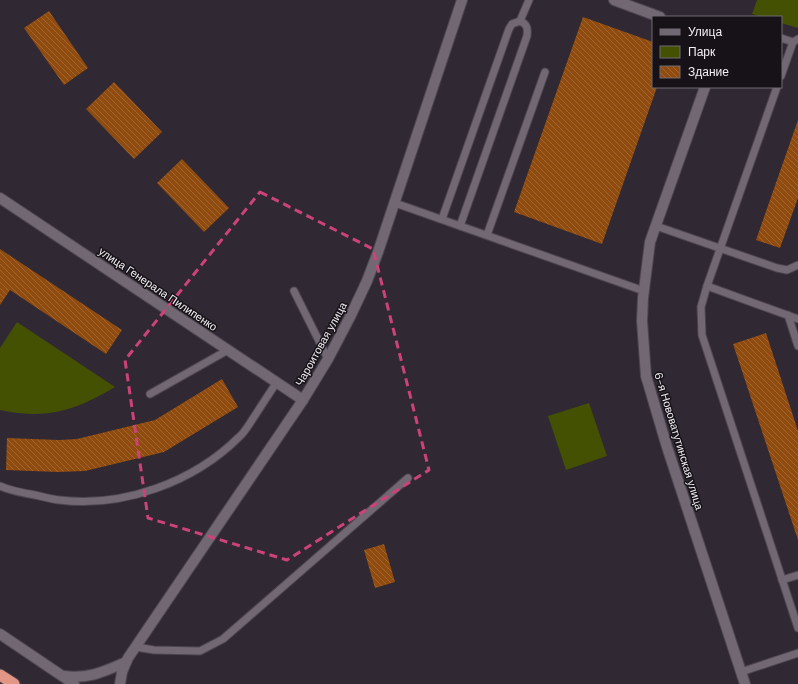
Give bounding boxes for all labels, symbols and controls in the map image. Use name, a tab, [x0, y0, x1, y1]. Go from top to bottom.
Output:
legend	[652, 16, 782, 88]
text: Улица	[688, 24, 722, 40]
text: Парк	[688, 44, 716, 60]
text: Здание	[688, 64, 729, 80]
street label: улица Генерала Пилипенко	[96, 244, 220, 334]
street label: Чароитовая улица	[292, 299, 350, 388]
street label: 6-я Нововатутинская улица	[651, 371, 707, 512]

